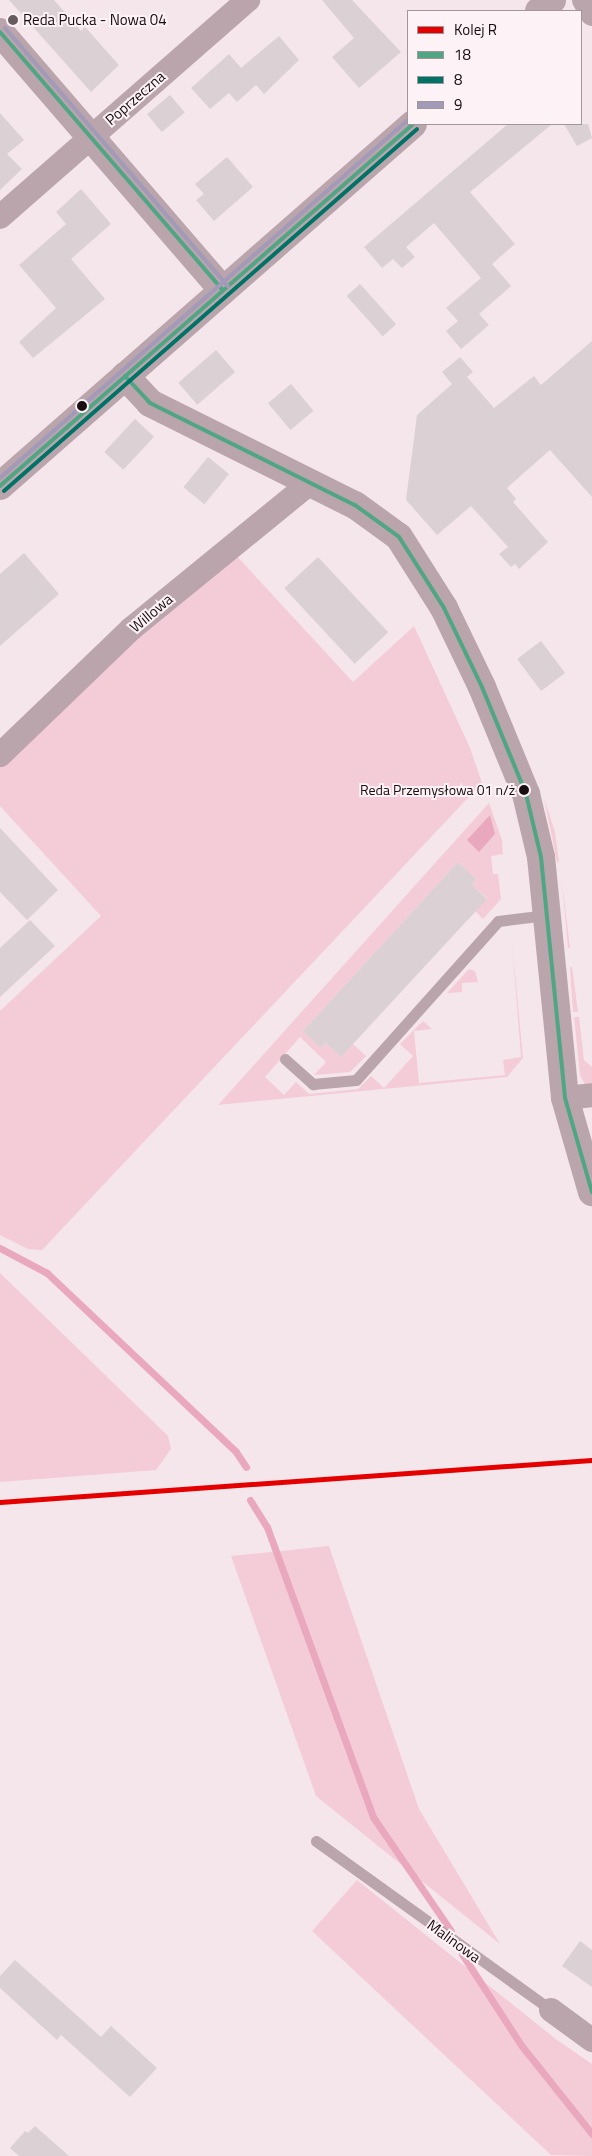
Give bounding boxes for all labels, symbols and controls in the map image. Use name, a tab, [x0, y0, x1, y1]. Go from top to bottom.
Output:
legend	[407, 10, 582, 125]
place label: Reda Pucka - Nowa 04	[23, 11, 167, 29]
marker: Reda Pucka - Nowa 04	[7, 14, 19, 26]
text: Kolej R	[454, 18, 497, 41]
text: 18	[454, 43, 471, 66]
street label: Poprzeczna	[101, 67, 169, 129]
text: 8	[454, 68, 462, 91]
text: 9	[454, 93, 462, 116]
unlabelled marker	[77, 401, 87, 411]
street label: Willowa	[126, 590, 176, 636]
place label: Reda Przemysłowa 01 n/ż	[360, 782, 515, 798]
marker: Reda Przemysłowa 01 n/ż	[519, 785, 529, 795]
street label: Malinowa	[424, 1916, 484, 1966]

